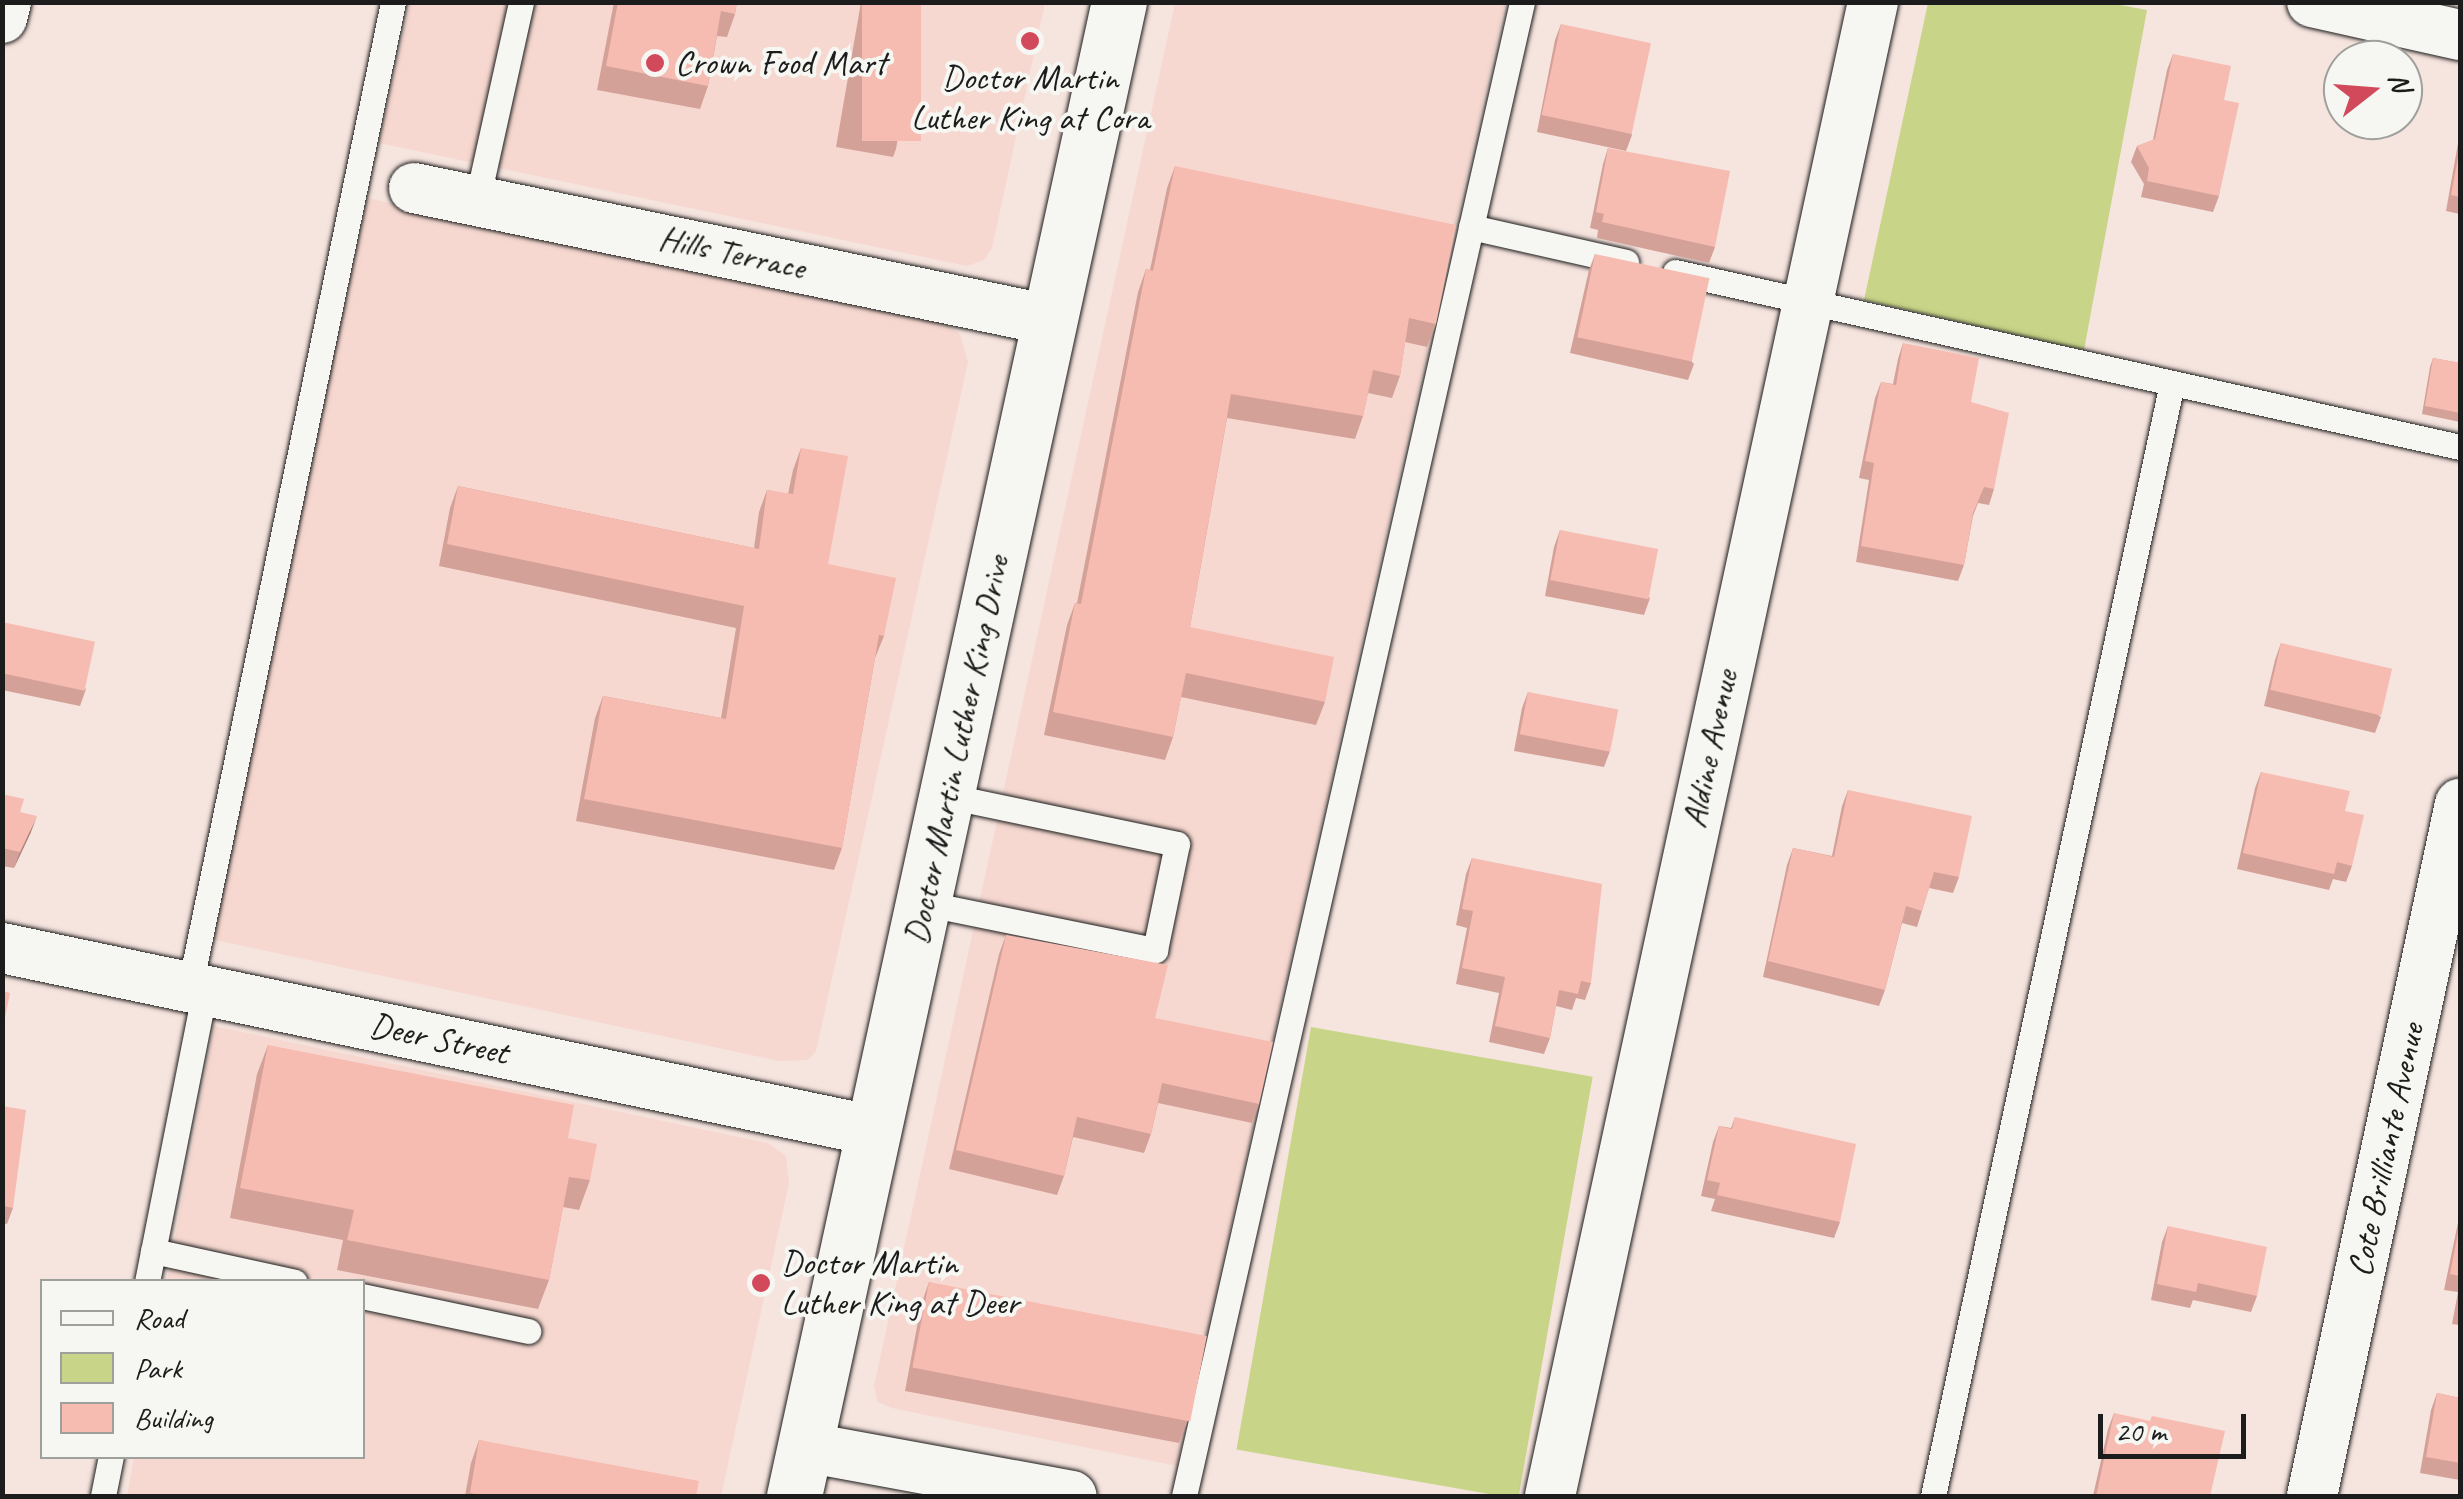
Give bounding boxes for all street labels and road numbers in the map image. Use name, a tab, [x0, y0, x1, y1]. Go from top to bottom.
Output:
street label: Hills Terrace	[656, 217, 808, 289]
street label: Doctor Martin Luther King Drive	[895, 552, 1019, 948]
street label: Aldine Avenue	[1673, 666, 1747, 832]
street label: Deer Street	[366, 1004, 512, 1074]
street label: Cote Brilliante Avenue	[2339, 1019, 2433, 1281]

